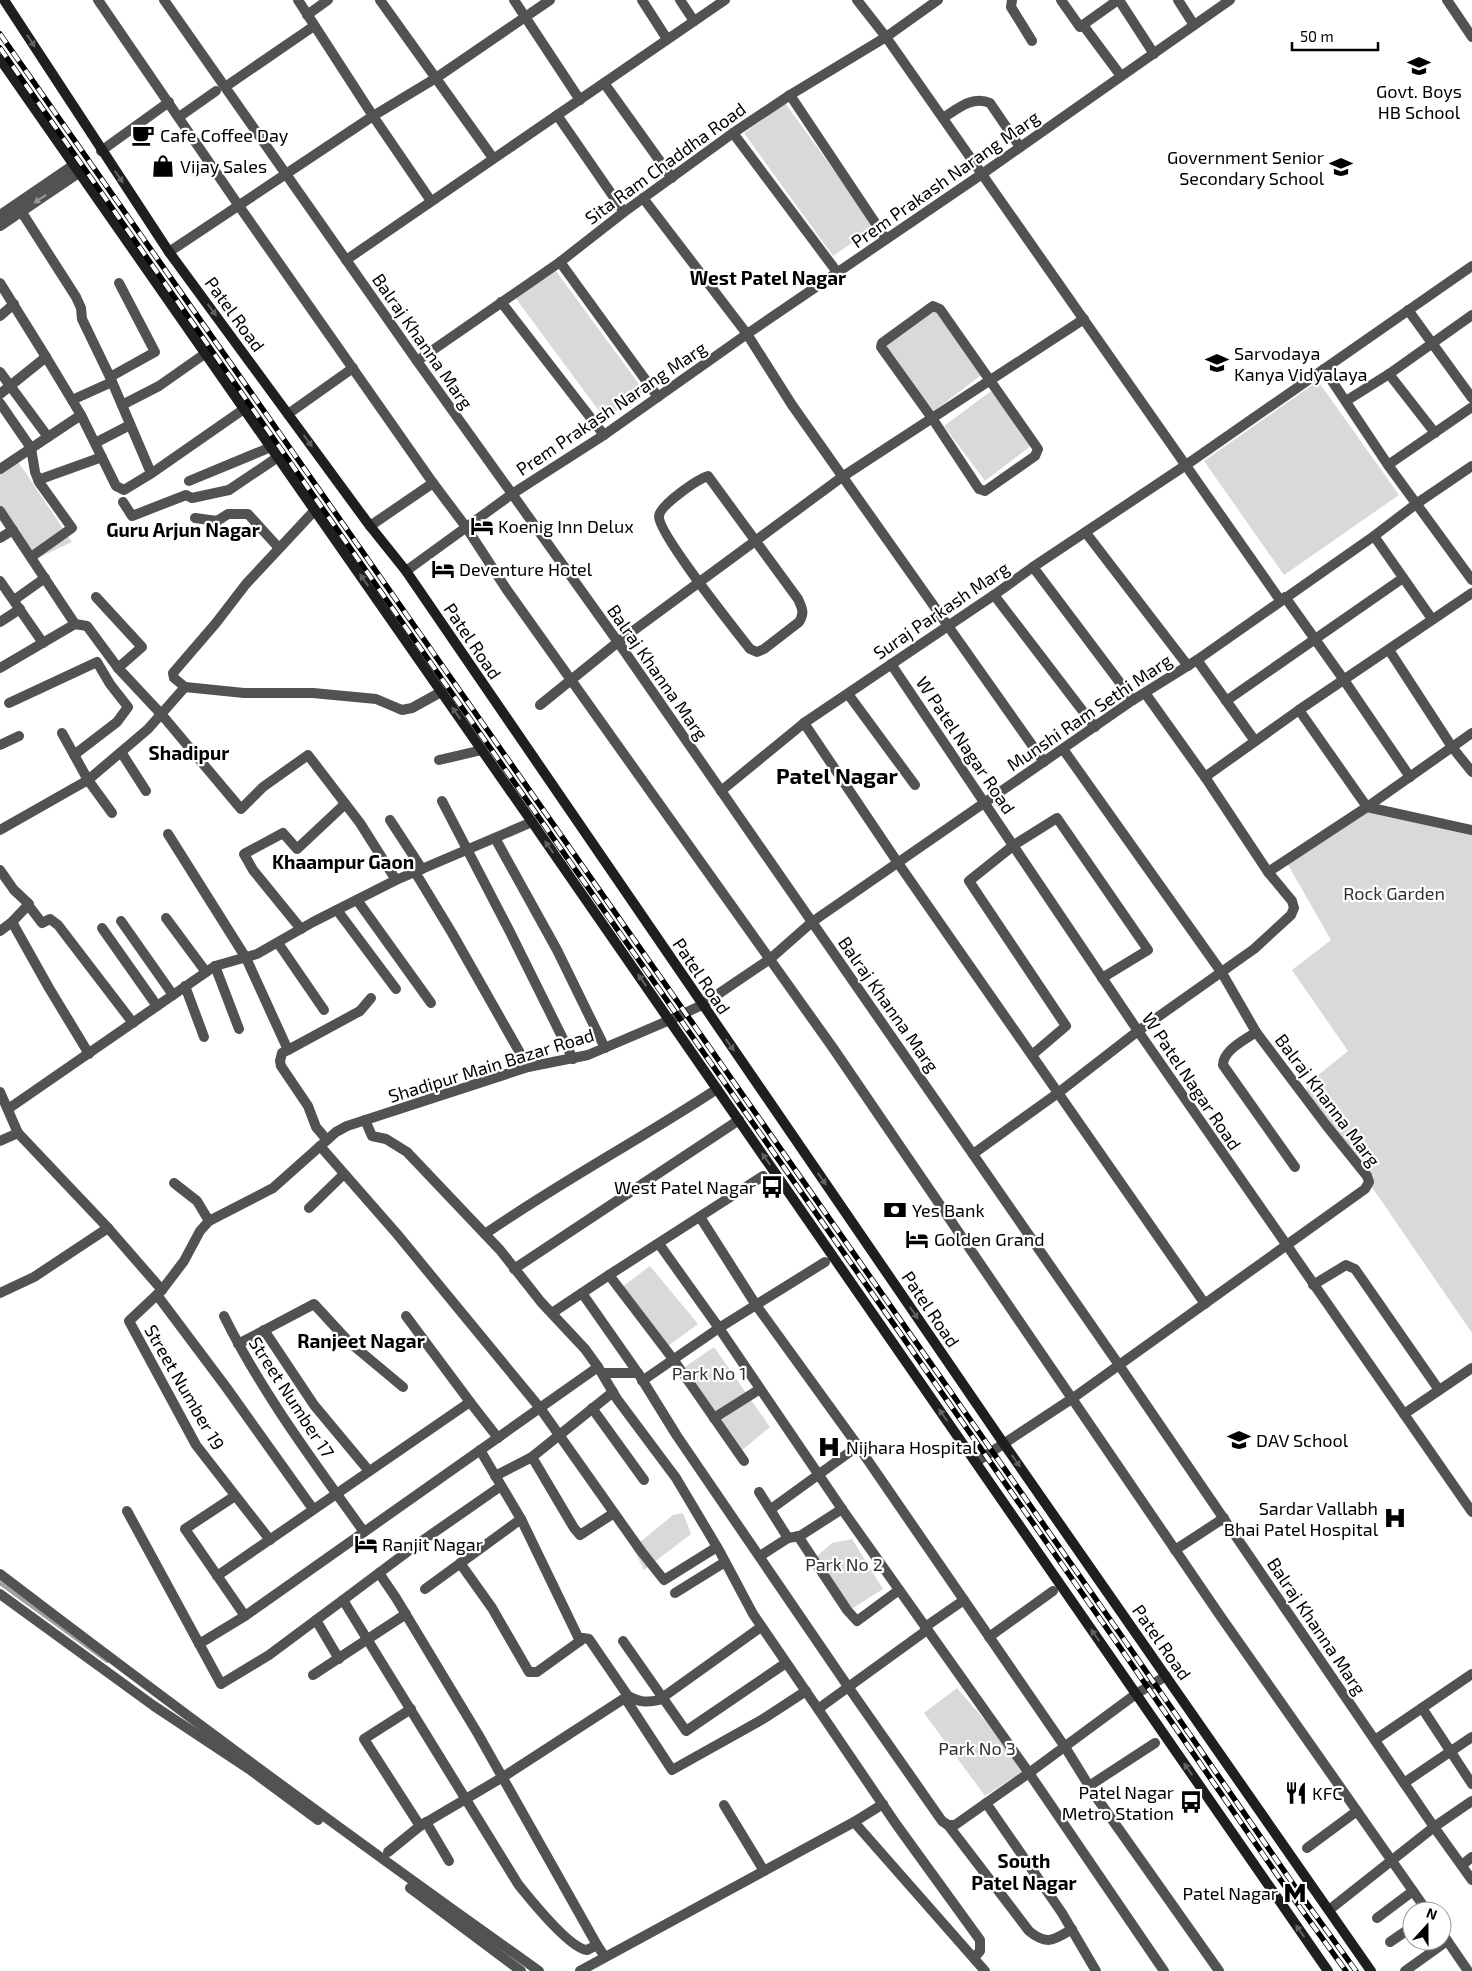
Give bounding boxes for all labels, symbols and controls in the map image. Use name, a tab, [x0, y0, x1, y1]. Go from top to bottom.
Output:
scale bar	[1292, 20, 1378, 52]
text: 50 m	[1300, 27, 1334, 45]
one-way arrow	[26, 34, 35, 48]
school or university icon: Govt. Boys HB School	[1406, 53, 1432, 79]
place label: Govt. Boys HB School	[1376, 80, 1462, 123]
street label: Sita Ram Chaddha Road	[580, 97, 750, 229]
street label: Prem Prakash Narang Marg	[847, 106, 1043, 252]
cafe icon: Cafe Coffee Day	[130, 122, 156, 148]
place label: Cafe Coffee Day	[160, 124, 289, 146]
place label: Government Senior Secondary School	[1167, 146, 1325, 189]
shop icon: Vijay Sales	[150, 153, 176, 179]
school or university icon: Government Senior Secondary School	[1328, 154, 1354, 180]
place label: Vijay Sales	[180, 155, 267, 177]
one-way arrow	[114, 170, 124, 184]
one-way arrow	[33, 194, 47, 204]
district label: West Patel Nagar	[690, 266, 846, 289]
street label: Balraj Khanna Marg	[368, 269, 478, 413]
street label: Patel Road	[200, 272, 270, 356]
one-way arrow	[207, 303, 217, 317]
street label: Prem Prakash Narang Marg	[512, 336, 710, 480]
place label: Sarvodaya Kanya Vidyalaya	[1234, 342, 1367, 385]
school or university icon: Sarvodaya Kanya Vidyalaya	[1204, 350, 1230, 376]
one-way arrow	[303, 434, 314, 447]
hotel icon: Koenig Inn Delux	[469, 513, 495, 539]
place label: Koenig Inn Delux	[498, 515, 634, 537]
district label: Guru Arjun Nagar	[106, 518, 260, 541]
hotel icon: Deventure Hotel	[430, 556, 456, 582]
street label: Suraj Parkash Marg	[869, 556, 1013, 664]
place label: Deventure Hotel	[459, 558, 593, 580]
one-way arrow	[359, 573, 369, 587]
street label: Patel Road	[439, 599, 507, 683]
street label: Balraj Khanna Marg	[603, 600, 713, 744]
street label: Munshi Ram Sethi Marg	[1003, 649, 1175, 775]
street label: W Patel Nagar Road	[912, 672, 1020, 818]
one-way arrow	[451, 706, 461, 720]
district label: Shadipur	[149, 741, 229, 764]
district label: Patel Nagar	[776, 762, 899, 788]
one-way arrow	[544, 840, 554, 853]
district label: Khaampur Gaon	[272, 850, 414, 873]
park label: Rock Garden	[1343, 882, 1445, 904]
street label: Balraj Khanna Marg	[834, 932, 944, 1076]
street label: Patel Road	[668, 934, 736, 1018]
one-way arrow	[637, 973, 647, 987]
street label: W Patel Nagar Road	[1138, 1008, 1246, 1154]
street label: Shadipur Main Bazar Road	[386, 1023, 596, 1107]
street label: Balraj Khanna Marg	[1271, 1029, 1385, 1171]
one-way arrow	[725, 1038, 735, 1052]
one-way arrow	[761, 1152, 771, 1166]
one-way arrow	[817, 1172, 827, 1186]
bus stop icon: West Patel Nagar	[759, 1174, 785, 1200]
place label: West Patel Nagar	[614, 1176, 756, 1198]
bank icon: Yes Bank	[882, 1197, 908, 1223]
place label: Yes Bank	[912, 1199, 985, 1221]
hotel icon: Golden Grand	[904, 1226, 930, 1252]
place label: Golden Grand	[934, 1228, 1045, 1250]
street label: Patel Road	[897, 1267, 965, 1351]
one-way arrow	[909, 1306, 919, 1320]
street label: Street Number 19	[140, 1320, 230, 1454]
district label: Ranjeet Nagar	[297, 1329, 425, 1352]
street label: Street Number 17	[245, 1332, 339, 1462]
park label: Park No 1	[672, 1362, 746, 1384]
one-way arrow	[938, 1408, 948, 1422]
school or university icon: DAV School	[1226, 1427, 1252, 1453]
place label: DAV School	[1256, 1429, 1349, 1451]
hospital icon: Nijhara Hospital	[816, 1434, 842, 1460]
place label: Nijhara Hospital	[846, 1436, 978, 1458]
one-way arrow	[1011, 1454, 1021, 1468]
place label: Sardar Vallabh Bhai Patel Hospital	[1224, 1497, 1379, 1540]
hospital icon: Sardar Vallabh Bhai Patel Hospital	[1382, 1505, 1408, 1531]
hotel icon: Ranjit Nagar	[353, 1531, 379, 1557]
place label: Ranjit Nagar	[382, 1533, 483, 1555]
park label: Park No 2	[805, 1553, 883, 1575]
street label: Balraj Khanna Marg	[1263, 1553, 1371, 1699]
street label: Patel Road	[1128, 1600, 1196, 1684]
one-way arrow	[1091, 1628, 1100, 1642]
park label: Park No 3	[938, 1737, 1016, 1759]
one-way arrow	[1183, 1762, 1193, 1775]
restaurant icon: KFC	[1283, 1780, 1309, 1806]
place label: Patel Nagar Metro Station	[1062, 1781, 1174, 1824]
place label: KFC	[1312, 1782, 1342, 1804]
bus stop icon: Patel Nagar Metro Station	[1178, 1789, 1204, 1815]
district label: South Patel Nagar	[971, 1849, 1077, 1894]
metro station icon: Patel Nagar	[1282, 1880, 1308, 1906]
place label: Patel Nagar	[1183, 1882, 1278, 1904]
north arrow	[1402, 1901, 1452, 1951]
text: N	[1424, 1904, 1440, 1923]
one-way arrow	[1295, 1924, 1305, 1938]

